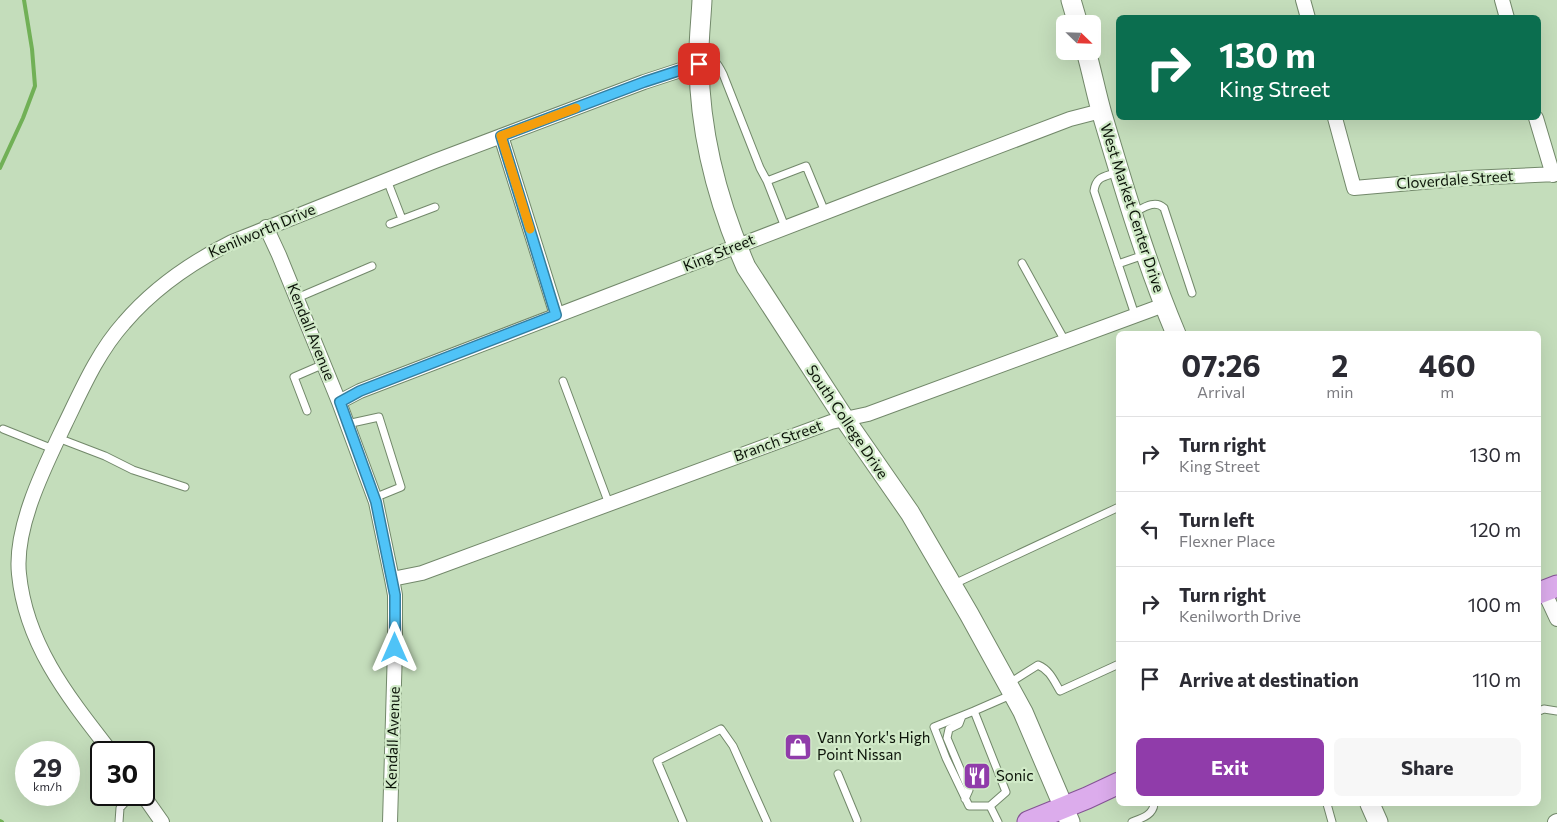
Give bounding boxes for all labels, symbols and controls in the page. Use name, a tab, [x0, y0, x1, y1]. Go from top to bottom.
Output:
north arrow	[1056, 15, 1101, 60]
map controls	[1056, 15, 1101, 60]
text: 130 m	[1219, 32, 1316, 75]
icon: right	[1136, 35, 1201, 100]
pin	[678, 43, 720, 85]
icon: arrive	[685, 50, 713, 78]
text: King Street	[1219, 75, 1330, 102]
street label: West Market Center Drive	[1097, 121, 1169, 294]
street label: Cloverdale Street	[1396, 166, 1514, 192]
street label: Kenilworth Drive	[206, 199, 318, 261]
street label: King Street	[680, 230, 757, 275]
street label: Kendall Avenue	[284, 280, 340, 383]
text: 07:26	[1181, 346, 1261, 383]
text: 2	[1331, 346, 1348, 383]
text: 460	[1419, 346, 1476, 383]
street label: South College Drive	[803, 361, 893, 482]
text: Arrival	[1197, 382, 1245, 401]
text: min	[1326, 382, 1353, 401]
text: m	[1440, 382, 1454, 401]
street label: Branch Street	[731, 416, 825, 464]
text: Turn right	[1179, 433, 1266, 456]
icon: right	[1136, 440, 1164, 468]
text: 130 m	[1469, 443, 1521, 466]
text: King Street	[1179, 456, 1260, 475]
text: Turn left	[1179, 508, 1254, 531]
icon: left	[1136, 515, 1164, 543]
text: 120 m	[1470, 518, 1521, 541]
text: Flexner Place	[1179, 531, 1275, 550]
text: Turn right	[1179, 583, 1266, 606]
icon: right	[1136, 590, 1164, 618]
text: 100 m	[1468, 593, 1521, 616]
text: Kenilworth Drive	[1179, 606, 1301, 625]
position arrow	[368, 621, 420, 673]
icon: arrive	[1136, 665, 1164, 693]
text: Arrive at destination	[1179, 668, 1359, 691]
text: 110 m	[1472, 668, 1521, 691]
street label: Kendall Avenue	[381, 686, 403, 790]
place label: Vann York's High Point Nissan	[817, 728, 930, 763]
shop icon: Vann York's High Point Nissan	[783, 732, 813, 762]
button: Exit	[1136, 738, 1324, 796]
button: Share	[1334, 738, 1521, 796]
speed limit sign: 30	[90, 741, 155, 806]
text: 29	[33, 752, 62, 782]
restaurant icon: Sonic	[962, 761, 992, 791]
place label: Sonic	[996, 766, 1034, 784]
text: km/h	[33, 779, 62, 793]

